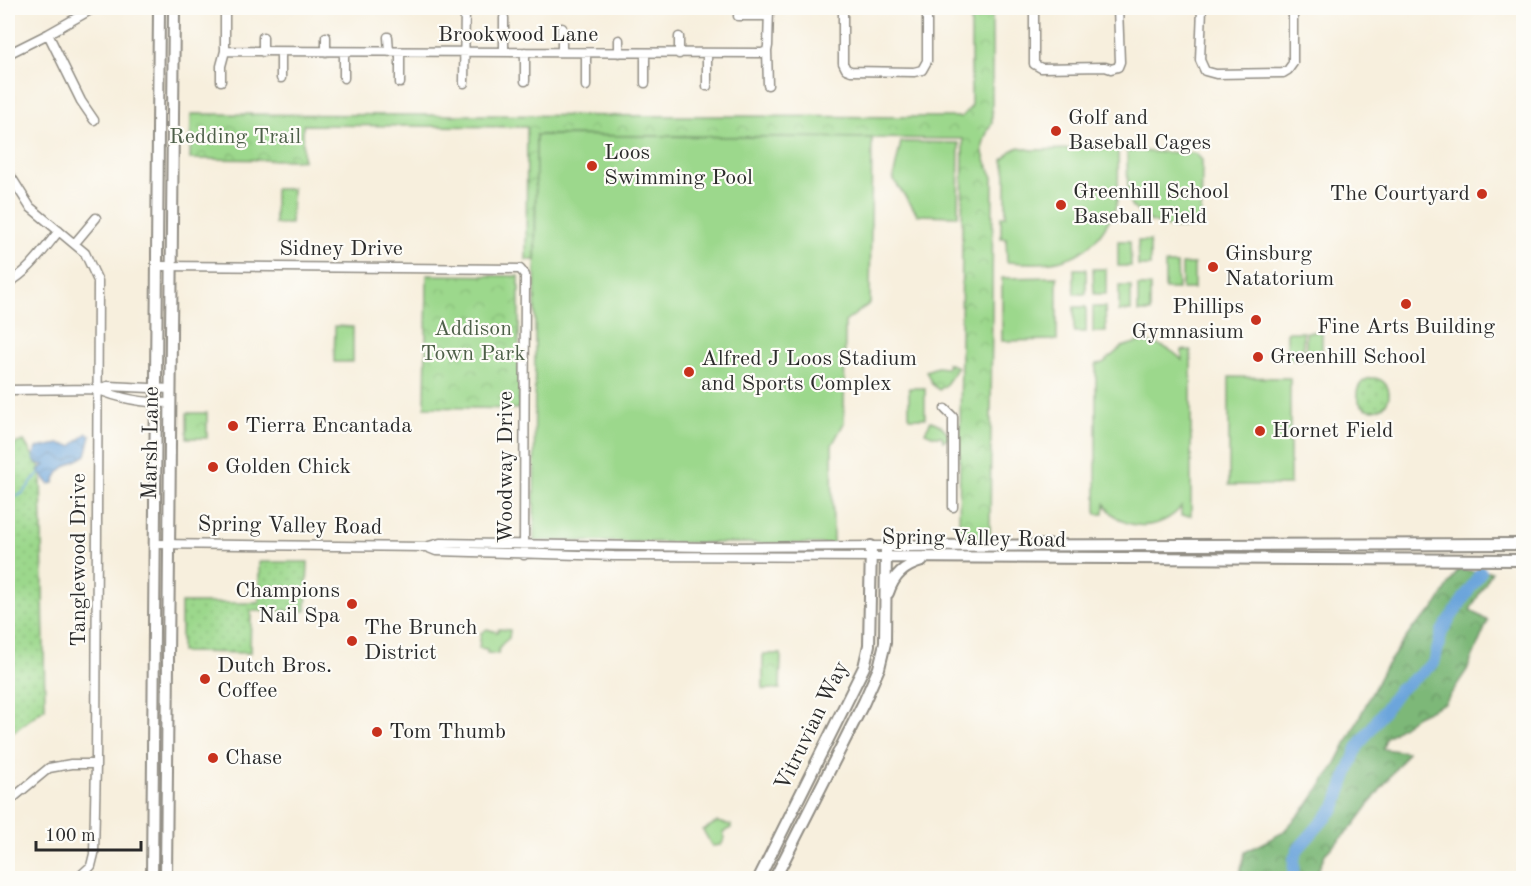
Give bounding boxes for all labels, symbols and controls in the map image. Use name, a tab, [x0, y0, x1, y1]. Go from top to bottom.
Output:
street label: Brookwood Lane	[438, 24, 598, 46]
place label: Golf and Baseball Cages	[1068, 107, 1211, 154]
marker: Golf and Baseball Cages	[1049, 124, 1063, 138]
park label: Redding Trail	[169, 126, 301, 148]
place label: Loos Swimming Pool	[604, 142, 753, 189]
marker: Loos Swimming Pool	[585, 159, 599, 173]
place label: Greenhill School Baseball Field	[1073, 181, 1229, 228]
place label: The Courtyard	[1330, 183, 1470, 205]
marker: The Courtyard	[1475, 187, 1489, 201]
marker: Greenhill School Baseball Field	[1054, 198, 1068, 212]
street label: Sidney Drive	[279, 238, 403, 260]
place label: Ginsburg Natatorium	[1225, 243, 1334, 290]
marker: Ginsburg Natatorium	[1206, 260, 1220, 274]
place label: Phillips Gymnasium	[1132, 296, 1244, 343]
marker: Fine Arts Building	[1399, 297, 1413, 311]
marker: Phillips Gymnasium	[1249, 313, 1263, 327]
place label: Fine Arts Building	[1317, 316, 1495, 338]
park label: Addison Town Park	[420, 318, 526, 365]
place label: Greenhill School	[1270, 346, 1426, 368]
place label: Alfred J Loos Stadium and Sports Complex	[701, 348, 917, 395]
marker: Greenhill School	[1251, 350, 1265, 364]
marker: Alfred J Loos Stadium and Sports Complex	[682, 365, 696, 379]
street label: Marsh Lane	[139, 386, 163, 500]
street label: Woodway Drive	[495, 391, 517, 543]
place label: Tierra Encantada	[245, 415, 412, 437]
marker: Tierra Encantada	[226, 419, 240, 433]
place label: Hornet Field	[1272, 420, 1394, 442]
marker: Hornet Field	[1253, 424, 1267, 438]
place label: Golden Chick	[225, 456, 351, 478]
marker: Golden Chick	[206, 460, 220, 474]
street label: Tanglewood Drive	[68, 473, 90, 647]
street label: Spring Valley Road	[197, 513, 383, 539]
street label: Spring Valley Road	[881, 526, 1067, 552]
place label: Champions Nail Spa	[235, 580, 340, 627]
marker: Champions Nail Spa	[345, 597, 359, 611]
place label: The Brunch District	[364, 617, 477, 664]
marker: The Brunch District	[345, 634, 359, 648]
place label: Dutch Bros. Coffee	[217, 655, 332, 702]
street label: Vitruvian Way	[771, 658, 853, 794]
marker: Dutch Bros. Coffee	[198, 672, 212, 686]
place label: Tom Thumb	[389, 721, 506, 743]
marker: Tom Thumb	[370, 725, 384, 739]
place label: Chase	[225, 747, 282, 769]
marker: Chase	[206, 751, 220, 765]
scale bar	[36, 814, 141, 852]
text: 100 m	[45, 827, 96, 845]

